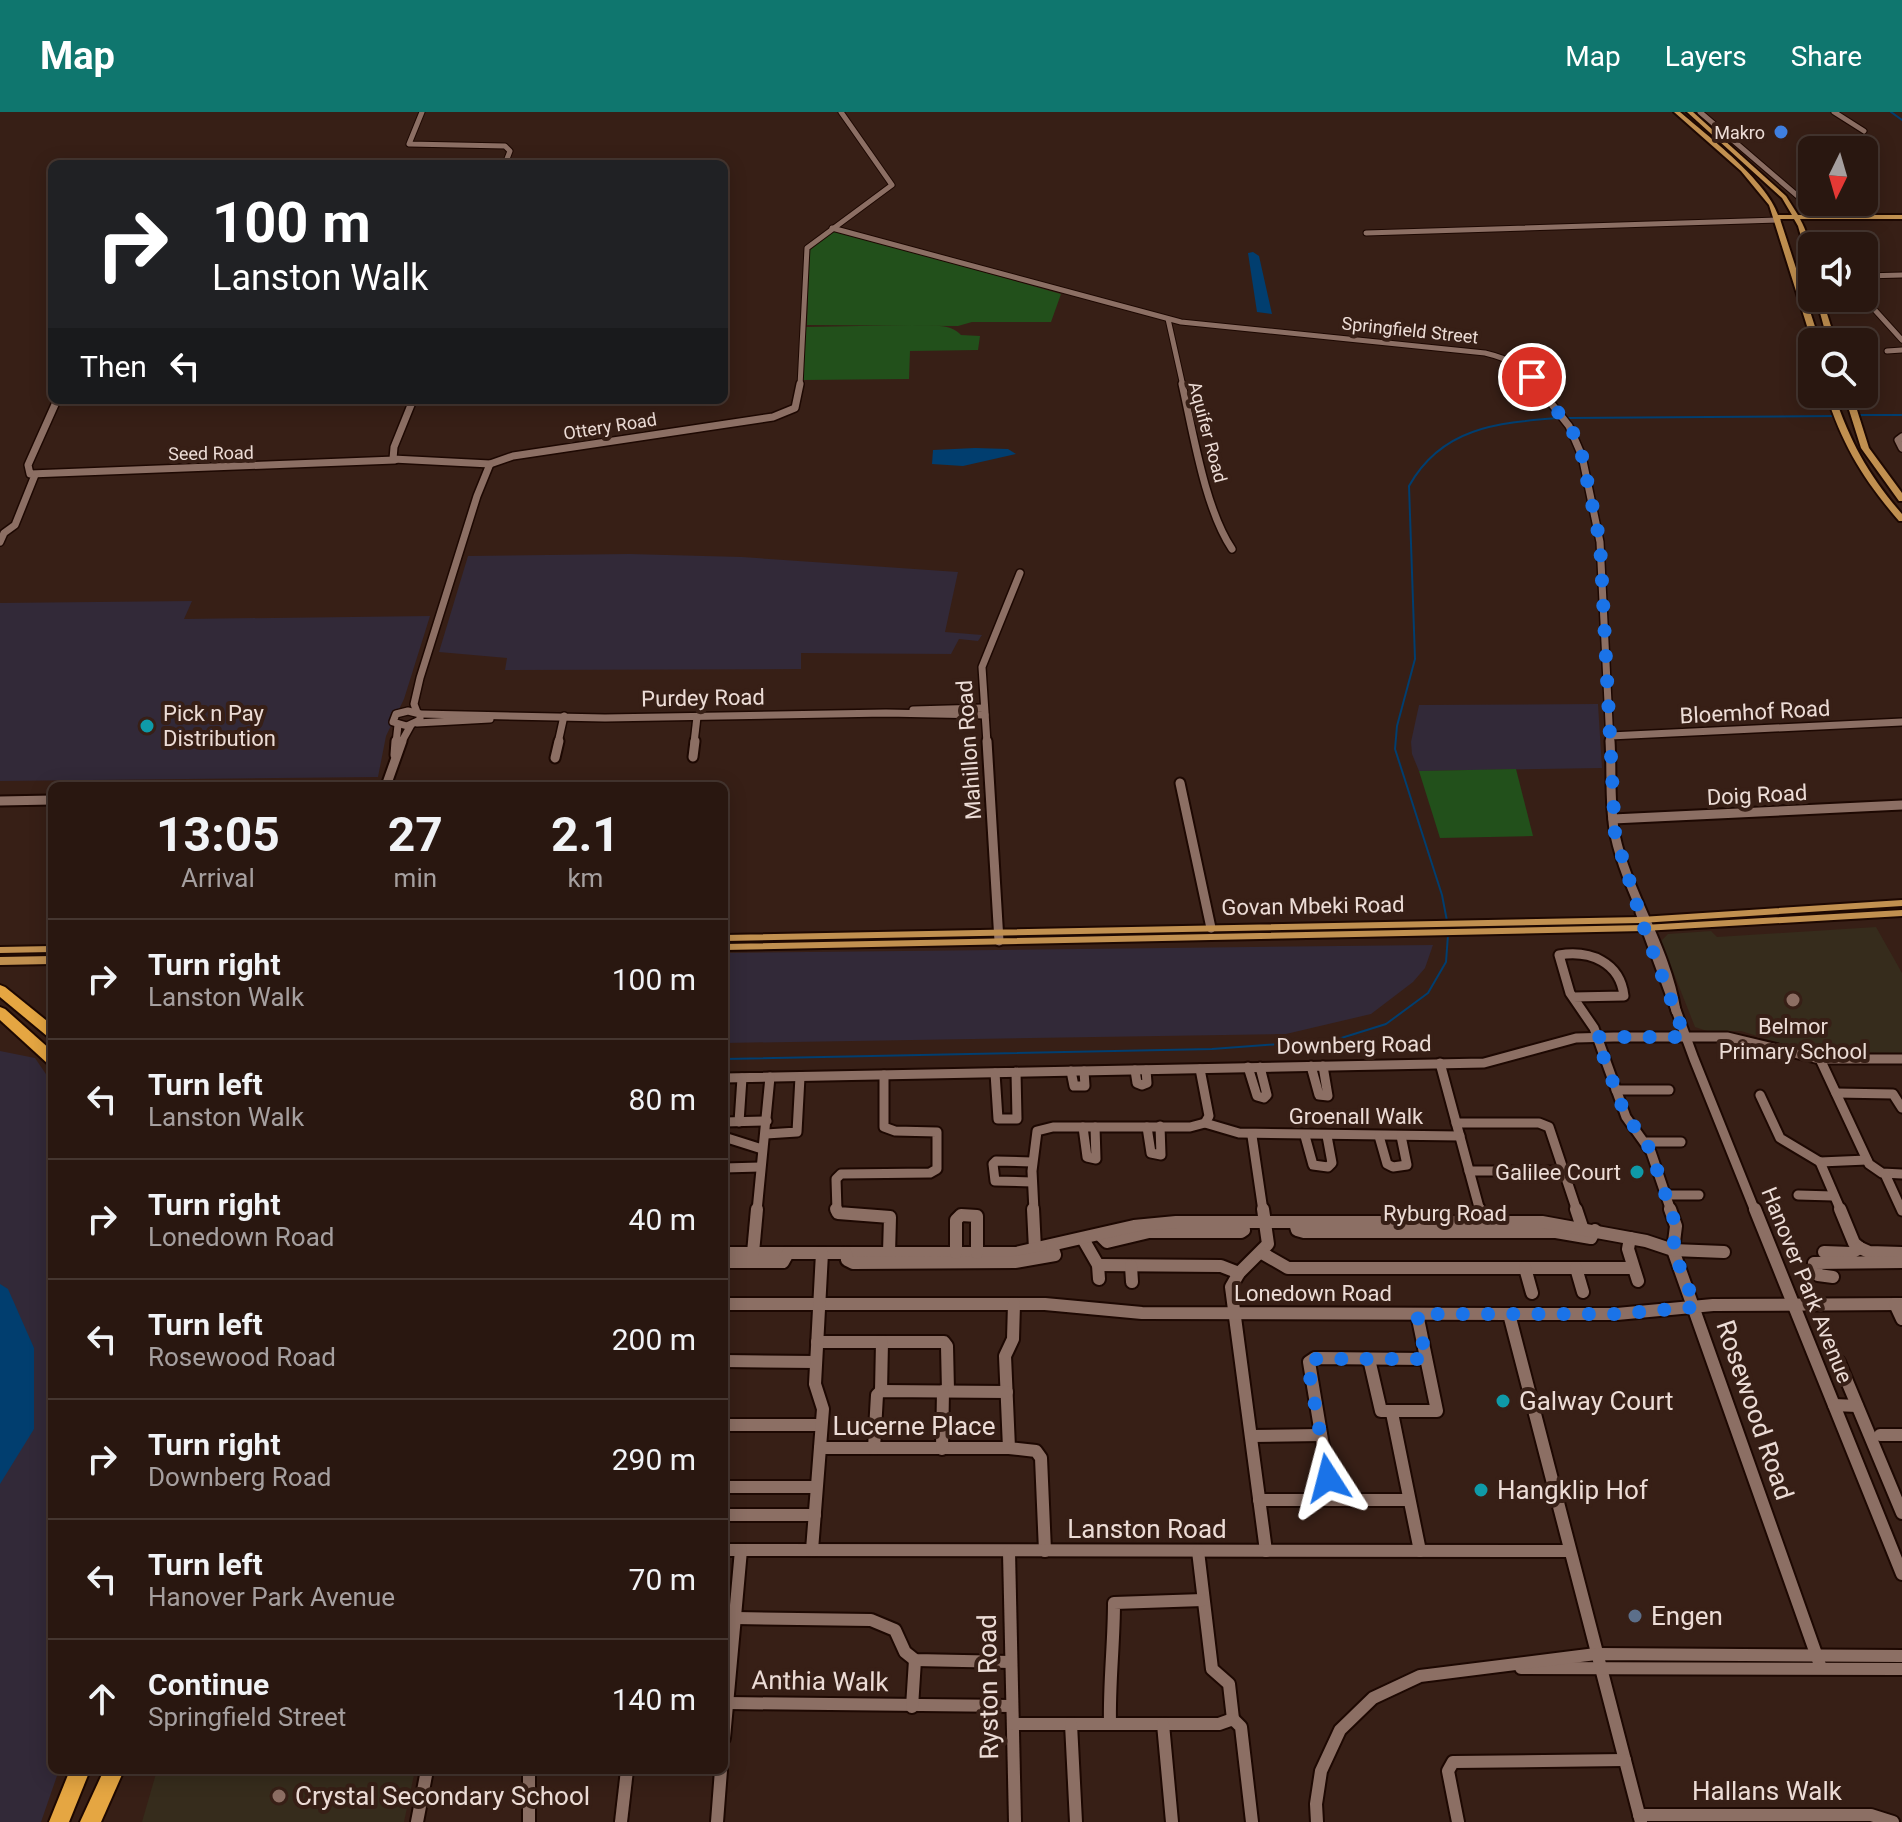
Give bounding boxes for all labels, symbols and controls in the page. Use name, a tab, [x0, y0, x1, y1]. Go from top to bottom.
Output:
text: Map	[40, 34, 115, 78]
text: Map	[1565, 40, 1621, 73]
text: Layers	[1665, 40, 1747, 73]
text: Share	[1791, 40, 1862, 73]
place label: Makro	[1714, 122, 1765, 143]
marker: Makro	[1772, 123, 1790, 141]
north arrow	[1798, 136, 1878, 216]
map controls	[1798, 136, 1878, 408]
text: 100 m	[212, 190, 371, 256]
icon: right	[80, 192, 184, 296]
button: sound	[1798, 232, 1878, 312]
text: Lanston Walk	[212, 257, 428, 299]
street label: Springfield Street	[1341, 312, 1479, 348]
button: search	[1798, 328, 1878, 408]
pin	[1498, 343, 1566, 411]
icon: left	[163, 344, 207, 388]
text: Then	[80, 349, 147, 384]
icon: arrive	[1510, 355, 1554, 399]
street label: Aquifer Road	[1184, 379, 1232, 485]
street label: Ottery Road	[562, 408, 658, 444]
street label: Seed Road	[168, 442, 254, 464]
street label: Mahillon Road	[952, 679, 986, 821]
street label: Purdey Road	[641, 684, 765, 712]
street label: Bloemhof Road	[1679, 696, 1831, 728]
place label: Pick n Pay Distribution	[163, 701, 276, 751]
marker: Pick n Pay Distribution	[138, 717, 156, 735]
street label: Doig Road	[1706, 780, 1808, 810]
text: 13:05	[156, 806, 280, 863]
text: 27	[388, 806, 443, 863]
text: 2.1	[551, 806, 620, 863]
text: Arrival	[181, 863, 255, 893]
text: min	[394, 863, 437, 893]
text: km	[567, 863, 603, 893]
street label: Govan Mbeki Road	[1221, 892, 1405, 920]
text: Turn right	[148, 947, 281, 982]
icon: right	[80, 957, 124, 1001]
text: 100 m	[612, 962, 696, 997]
text: Lanston Walk	[148, 982, 304, 1012]
marker: Belmor Primary School	[1784, 991, 1802, 1009]
place label: Belmor Primary School	[1719, 1014, 1867, 1064]
street label: Downberg Road	[1276, 1031, 1432, 1059]
text: Turn left	[148, 1067, 263, 1102]
icon: left	[80, 1077, 124, 1121]
text: 80 m	[629, 1082, 696, 1117]
text: Lanston Walk	[148, 1102, 304, 1132]
street label: Groenall Walk	[1289, 1104, 1424, 1129]
place label: Galilee Court	[1495, 1160, 1621, 1185]
marker: Galilee Court	[1628, 1163, 1646, 1181]
street label: Hanover Park Avenue	[1756, 1183, 1858, 1387]
text: Turn right	[148, 1187, 281, 1222]
icon: right	[80, 1197, 124, 1241]
street label: Ryburg Road	[1383, 1201, 1507, 1226]
text: 40 m	[629, 1202, 696, 1237]
text: Lonedown Road	[148, 1222, 334, 1252]
street label: Lonedown Road	[1234, 1281, 1392, 1306]
text: Turn left	[148, 1307, 263, 1342]
street label: Rosewood Road	[1710, 1316, 1800, 1504]
icon: left	[80, 1317, 124, 1361]
text: 200 m	[612, 1322, 696, 1357]
text: Rosewood Road	[148, 1342, 336, 1372]
place label: Galway Court	[1519, 1386, 1673, 1416]
marker: Galway Court	[1494, 1392, 1512, 1410]
street label: Lucerne Place	[833, 1411, 995, 1441]
text: Turn right	[148, 1427, 281, 1462]
position arrow	[1286, 1436, 1370, 1520]
icon: right	[80, 1437, 124, 1481]
text: 290 m	[612, 1442, 696, 1477]
text: Downberg Road	[148, 1462, 331, 1492]
place label: Hangklip Hof	[1497, 1475, 1649, 1505]
marker: Hangklip Hof	[1472, 1481, 1490, 1499]
street label: Lanston Road	[1067, 1514, 1227, 1544]
text: Turn left	[148, 1547, 263, 1582]
icon: left	[80, 1557, 124, 1601]
text: 70 m	[629, 1562, 696, 1597]
text: Hanover Park Avenue	[148, 1582, 395, 1612]
place label: Engen	[1651, 1601, 1723, 1631]
marker: Engen	[1626, 1607, 1644, 1625]
street label: Ryston Road	[972, 1614, 1004, 1760]
street label: Anthia Walk	[751, 1665, 890, 1697]
text: Continue	[148, 1667, 269, 1702]
icon: ahead	[80, 1677, 124, 1721]
text: 140 m	[612, 1682, 696, 1717]
text: Springfield Street	[148, 1702, 346, 1732]
street label: Hallans Walk	[1692, 1776, 1843, 1806]
place label: Crystal Secondary School	[295, 1781, 590, 1811]
marker: Crystal Secondary School	[270, 1787, 288, 1805]

